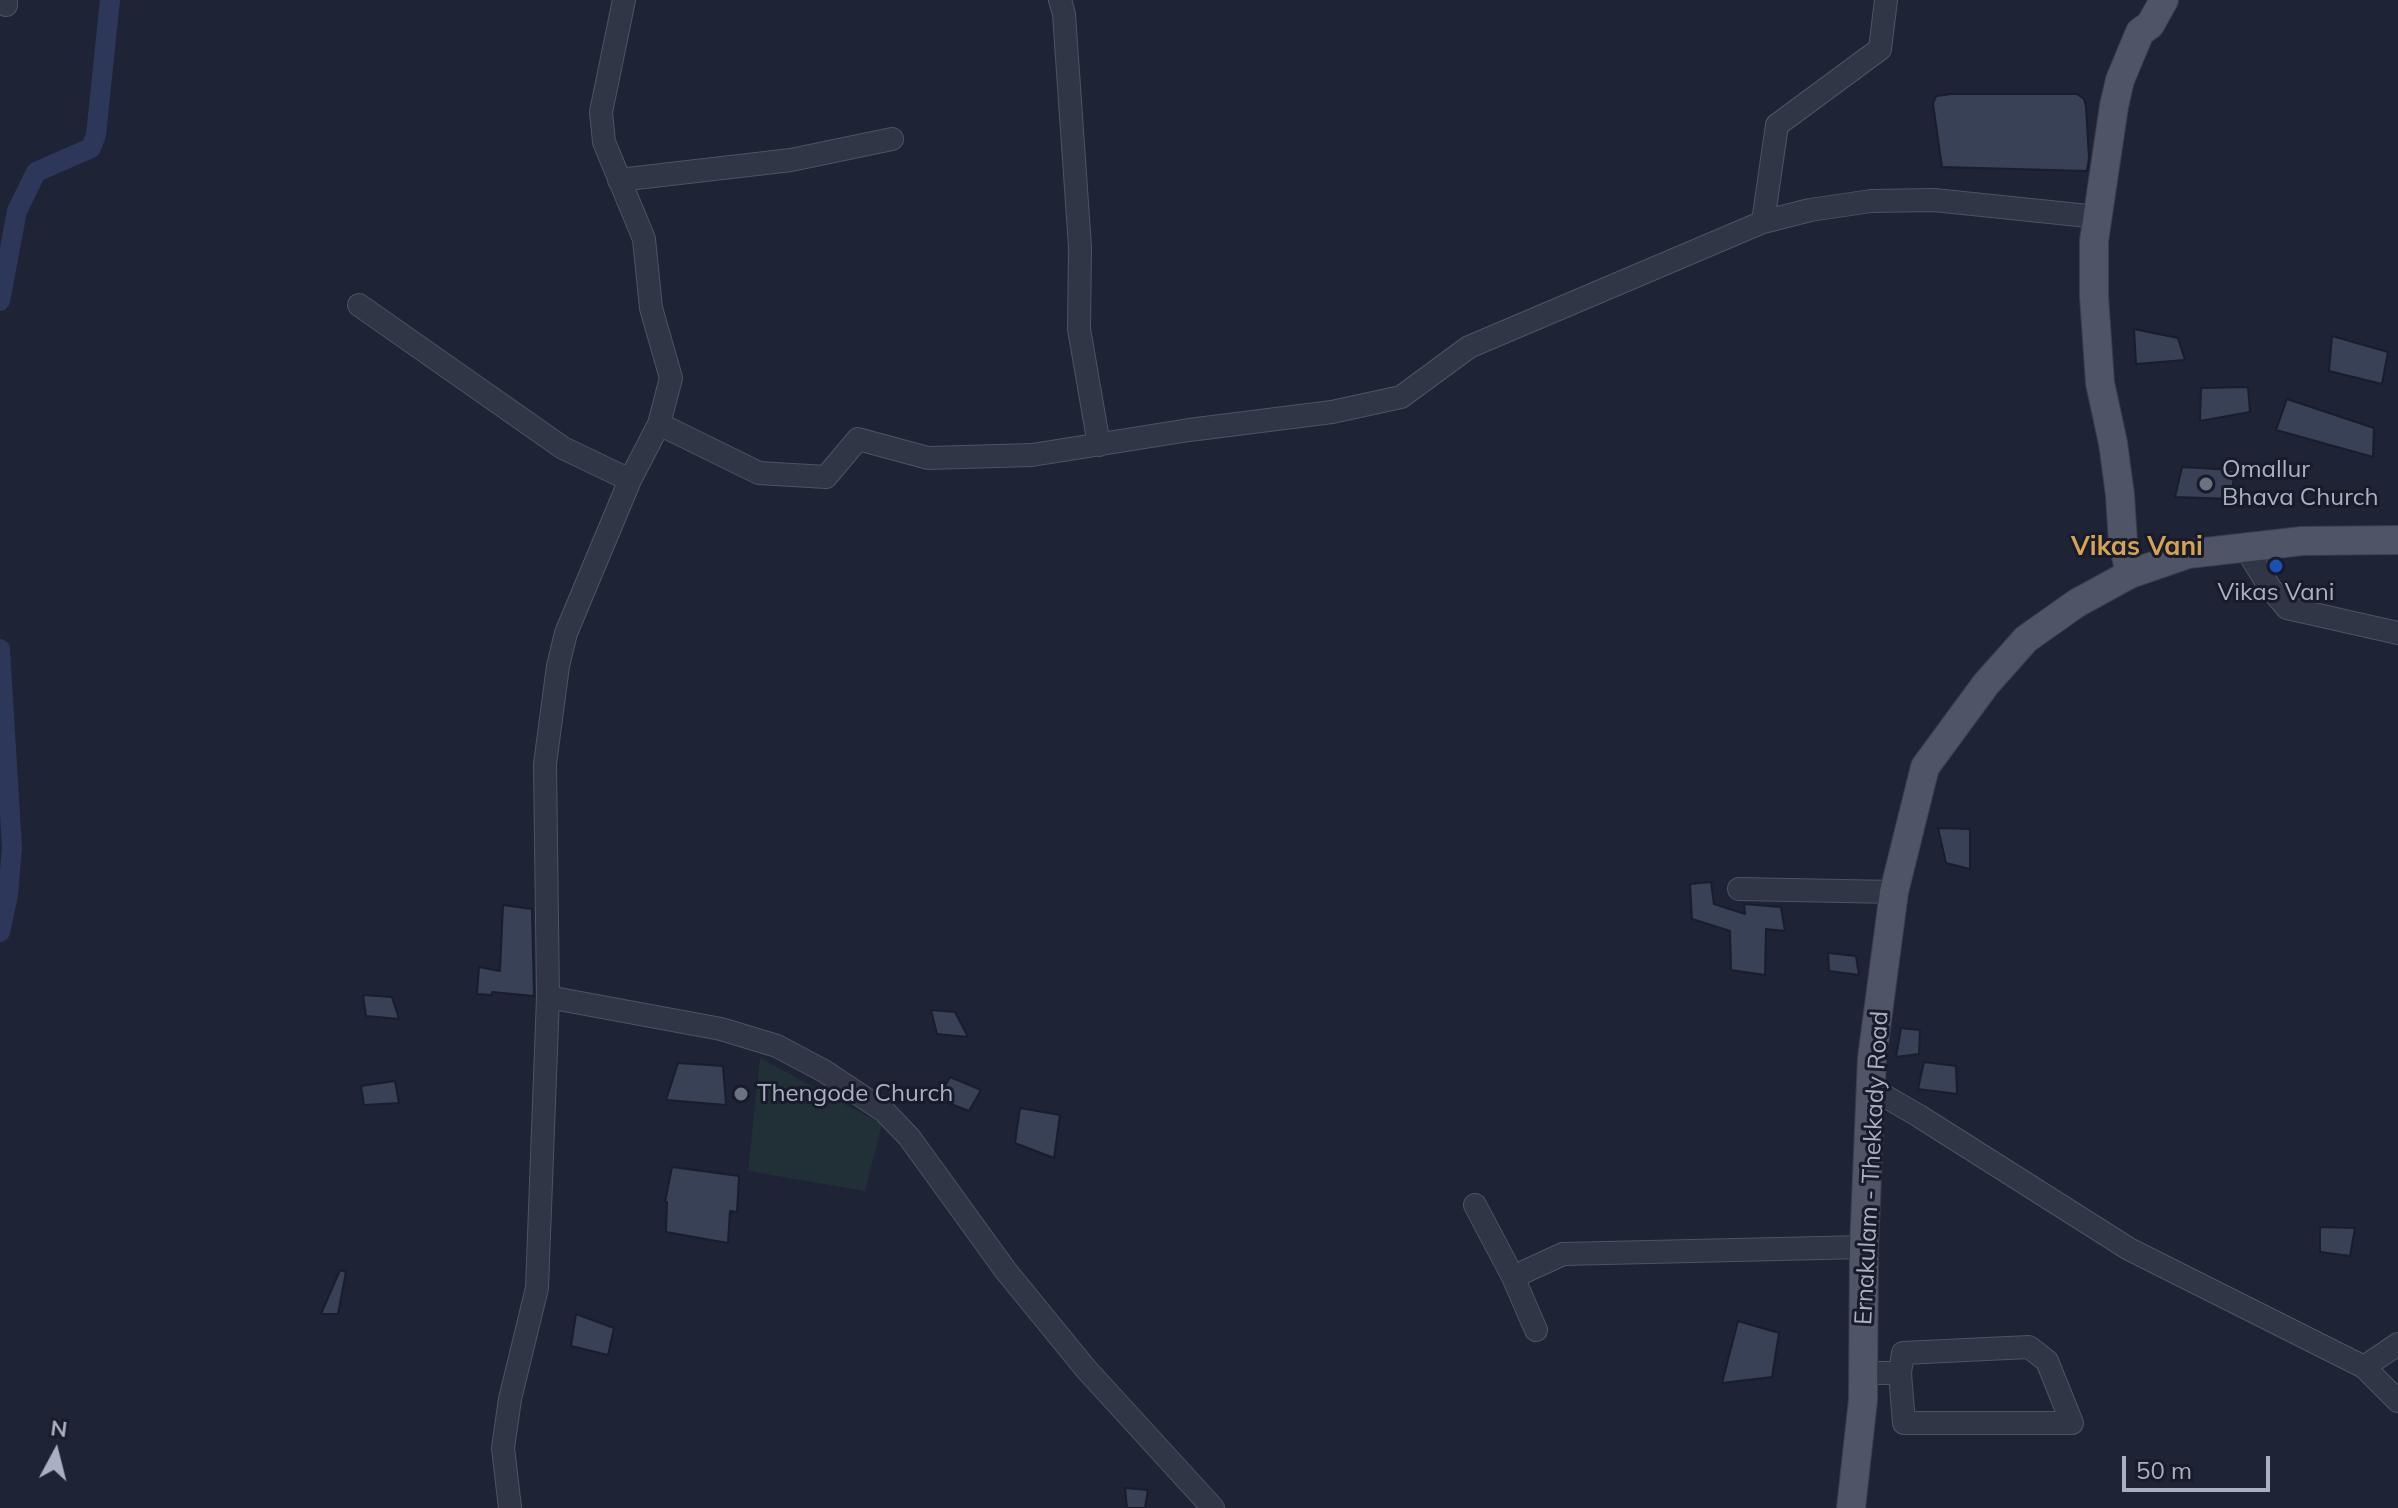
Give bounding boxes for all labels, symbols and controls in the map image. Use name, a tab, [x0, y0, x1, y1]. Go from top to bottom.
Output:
place label: Omallur Bhava Church	[2222, 456, 2379, 512]
marker: Omallur Bhava Church	[2197, 475, 2215, 493]
district label: Vikas Vani	[2071, 531, 2203, 563]
marker: Vikas Vani	[2267, 557, 2285, 575]
place label: Vikas Vani	[2218, 579, 2334, 607]
street label: Ernakulam - Thekkady Road	[1849, 1010, 1895, 1326]
place label: Thengode Church	[757, 1080, 953, 1108]
marker: Thengode Church	[732, 1085, 750, 1103]
north arrow	[16, 1412, 96, 1492]
text: N	[49, 1413, 69, 1443]
scale bar	[2126, 1440, 2274, 1490]
text: 50 m	[2136, 1455, 2192, 1485]

